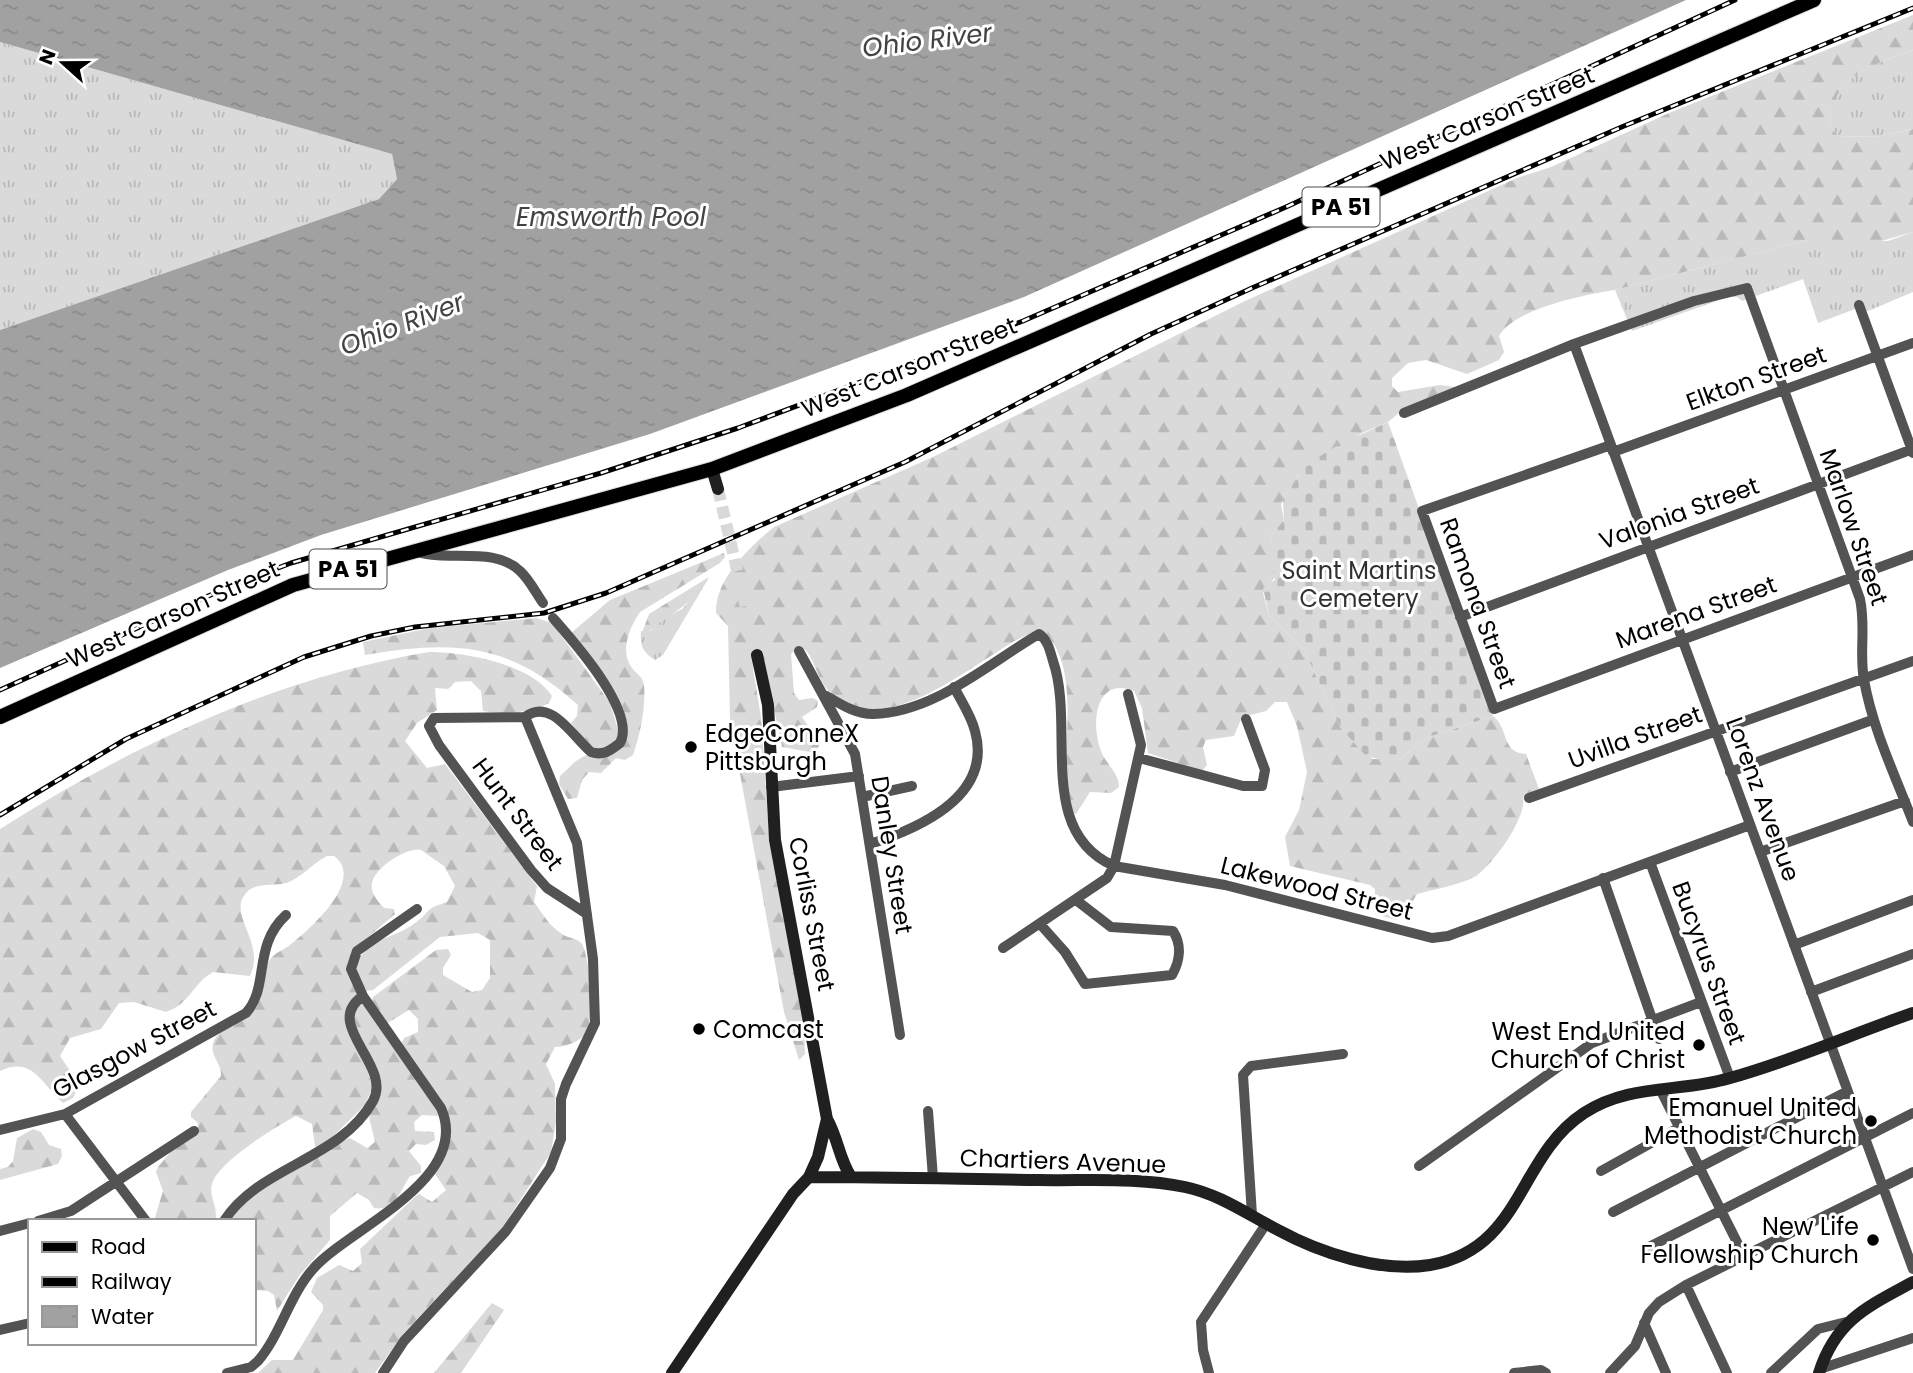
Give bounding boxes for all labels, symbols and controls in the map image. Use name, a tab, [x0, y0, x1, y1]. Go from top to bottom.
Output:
water label: Ohio River	[860, 14, 995, 66]
north arrow	[28, 28, 98, 98]
text: N	[32, 46, 63, 69]
street label: West Carson Street	[1375, 58, 1599, 178]
road number: PA 51	[1302, 188, 1380, 227]
water label: Emsworth Pool	[516, 199, 707, 235]
water label: Ohio River	[335, 283, 471, 364]
street label: West Carson Street	[796, 309, 1022, 425]
street label: Elkton Street	[1681, 337, 1831, 419]
street label: Marlow Street	[1812, 444, 1896, 610]
street label: Valonia Street	[1594, 469, 1764, 557]
street label: Ramona Street	[1432, 513, 1524, 693]
road number: PA 51	[310, 550, 386, 589]
street label: West Carson Street	[61, 552, 285, 676]
park label: Saint Martins Cemetery	[1281, 554, 1437, 615]
street label: Marena Street	[1611, 568, 1781, 656]
street label: Uvilla Street	[1563, 698, 1707, 776]
street label: Lorenz Avenue	[1718, 712, 1808, 886]
place label: EdgeConneX Pittsburgh	[705, 717, 859, 778]
marker: EdgeConneX Pittsburgh	[683, 739, 699, 755]
street label: Hunt Street	[465, 751, 571, 877]
street label: Danley Street	[863, 774, 921, 936]
street label: Corliss Street	[781, 834, 843, 994]
street label: Lakewood Street	[1217, 848, 1417, 928]
street label: Bucyrus Street	[1664, 877, 1754, 1049]
street label: Glasgow Street	[46, 992, 222, 1106]
place label: Comcast	[713, 1013, 824, 1046]
place label: West End United Church of Christ	[1491, 1015, 1685, 1076]
marker: Comcast	[691, 1021, 707, 1037]
marker: West End United Church of Christ	[1691, 1037, 1707, 1053]
place label: Emanuel United Methodist Church	[1644, 1091, 1857, 1152]
marker: Emanuel United Methodist Church	[1863, 1113, 1879, 1129]
street label: Chartiers Avenue	[959, 1141, 1167, 1181]
place label: New Life Fellowship Church	[1641, 1210, 1859, 1271]
legend	[28, 1219, 256, 1345]
text: Road	[91, 1232, 146, 1261]
marker: New Life Fellowship Church	[1865, 1232, 1881, 1248]
text: Railway	[91, 1267, 172, 1296]
text: Water	[91, 1302, 154, 1331]

